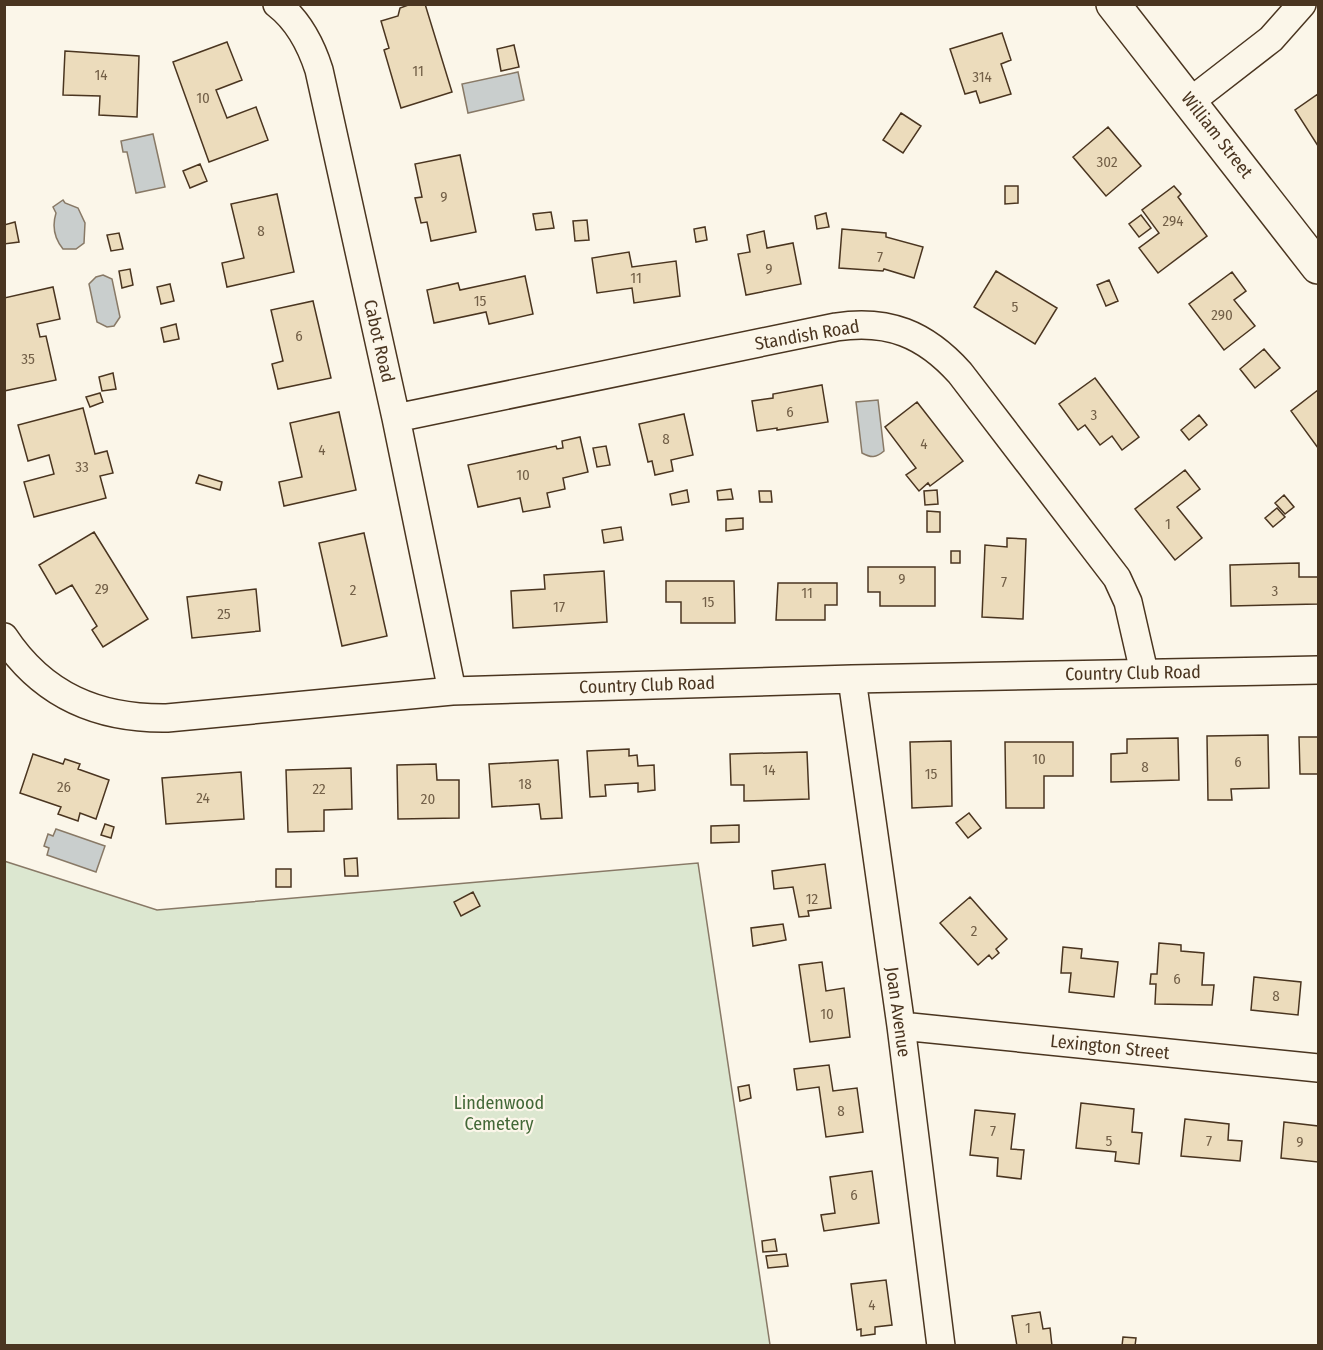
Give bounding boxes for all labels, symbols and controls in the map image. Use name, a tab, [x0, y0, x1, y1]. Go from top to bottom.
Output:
house number: 11	[412, 62, 424, 80]
house number: 14	[94, 66, 108, 84]
house number: 314	[972, 68, 992, 86]
street label: William Street	[1177, 88, 1258, 183]
house number: 10	[196, 89, 210, 107]
house number: 302	[1096, 153, 1118, 171]
house number: 9	[440, 188, 448, 206]
house number: 294	[1163, 212, 1183, 230]
house number: 8	[257, 222, 265, 240]
house number: 7	[877, 248, 883, 266]
house number: 9	[765, 260, 773, 278]
house number: 11	[630, 269, 642, 287]
house number: 15	[474, 292, 486, 310]
street label: Cabot Road	[359, 297, 399, 385]
house number: 5	[1012, 298, 1019, 316]
house number: 290	[1211, 306, 1233, 324]
street label: Standish Road	[753, 315, 861, 355]
house number: 6	[295, 327, 303, 345]
house number: 35	[21, 350, 35, 368]
house number: 6	[786, 403, 794, 421]
house number: 3	[1091, 406, 1098, 424]
house number: 8	[662, 430, 670, 448]
house number: 4	[920, 435, 928, 453]
house number: 4	[318, 441, 326, 459]
house number: 33	[75, 458, 89, 476]
house number: 10	[516, 466, 530, 484]
house number: 1	[1165, 515, 1171, 533]
house number: 9	[898, 570, 906, 588]
house number: 7	[1001, 573, 1007, 591]
house number: 29	[95, 580, 109, 598]
house number: 2	[350, 581, 357, 599]
house number: 3	[1272, 582, 1279, 600]
house number: 11	[801, 584, 813, 602]
house number: 15	[702, 593, 714, 611]
house number: 17	[553, 598, 565, 616]
house number: 25	[217, 605, 231, 623]
street label: Country Club Road	[1065, 661, 1201, 685]
street label: Country Club Road	[579, 672, 715, 698]
house number: 10	[1032, 750, 1046, 768]
house number: 6	[1234, 753, 1242, 771]
house number: 8	[1141, 758, 1149, 776]
house number: 14	[762, 761, 776, 779]
house number: 15	[925, 765, 937, 783]
house number: 18	[518, 775, 532, 793]
house number: 26	[57, 778, 71, 796]
house number: 22	[312, 780, 326, 798]
house number: 24	[196, 789, 210, 807]
house number: 20	[421, 790, 435, 808]
house number: 12	[806, 890, 819, 908]
house number: 2	[971, 922, 978, 940]
street label: Joan Avenue	[881, 965, 915, 1059]
house number: 6	[1173, 970, 1181, 988]
house number: 8	[1272, 987, 1280, 1005]
house number: 10	[820, 1005, 834, 1023]
street label: Lexington Street	[1049, 1030, 1171, 1064]
park label: Lindenwood Cemetery	[454, 1092, 544, 1135]
house number: 8	[837, 1102, 845, 1120]
house number: 7	[990, 1122, 996, 1140]
house number: 5	[1106, 1132, 1113, 1150]
house number: 7	[1206, 1132, 1212, 1150]
house number: 9	[1296, 1133, 1304, 1151]
house number: 6	[850, 1186, 858, 1204]
house number: 4	[868, 1296, 876, 1314]
house number: 1	[1025, 1319, 1031, 1337]

